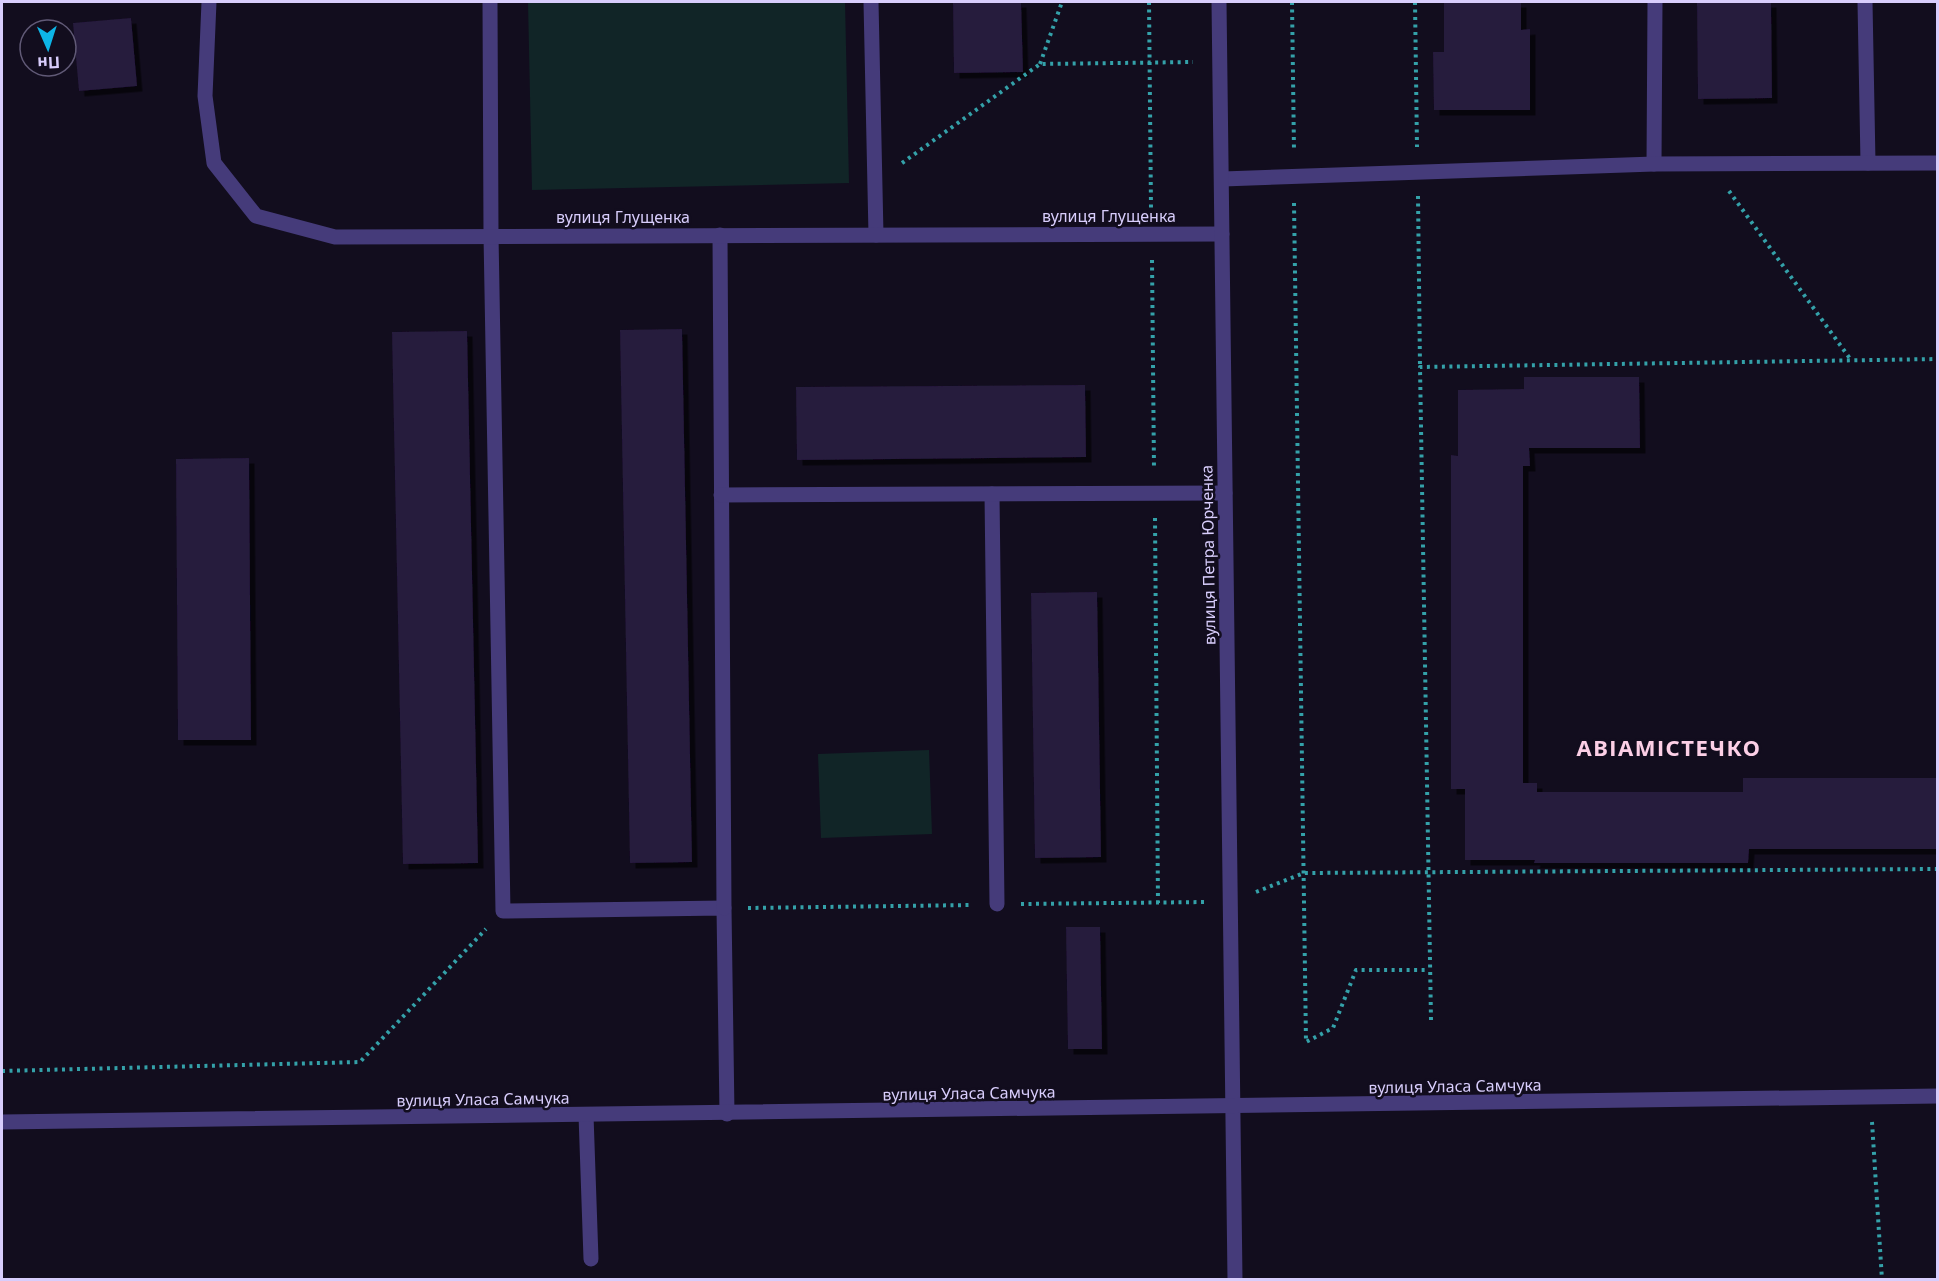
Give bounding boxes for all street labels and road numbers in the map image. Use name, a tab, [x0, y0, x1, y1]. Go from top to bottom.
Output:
street label: вулиця Глущенка	[1042, 205, 1176, 227]
street label: вулиця Глущенка	[556, 206, 690, 228]
street label: вулиця Петра Юрченка	[1195, 465, 1221, 645]
street label: вулиця Уласа Самчука	[1368, 1073, 1542, 1099]
street label: вулиця Уласа Самчука	[882, 1080, 1056, 1106]
street label: вулиця Уласа Самчука	[396, 1086, 570, 1112]

